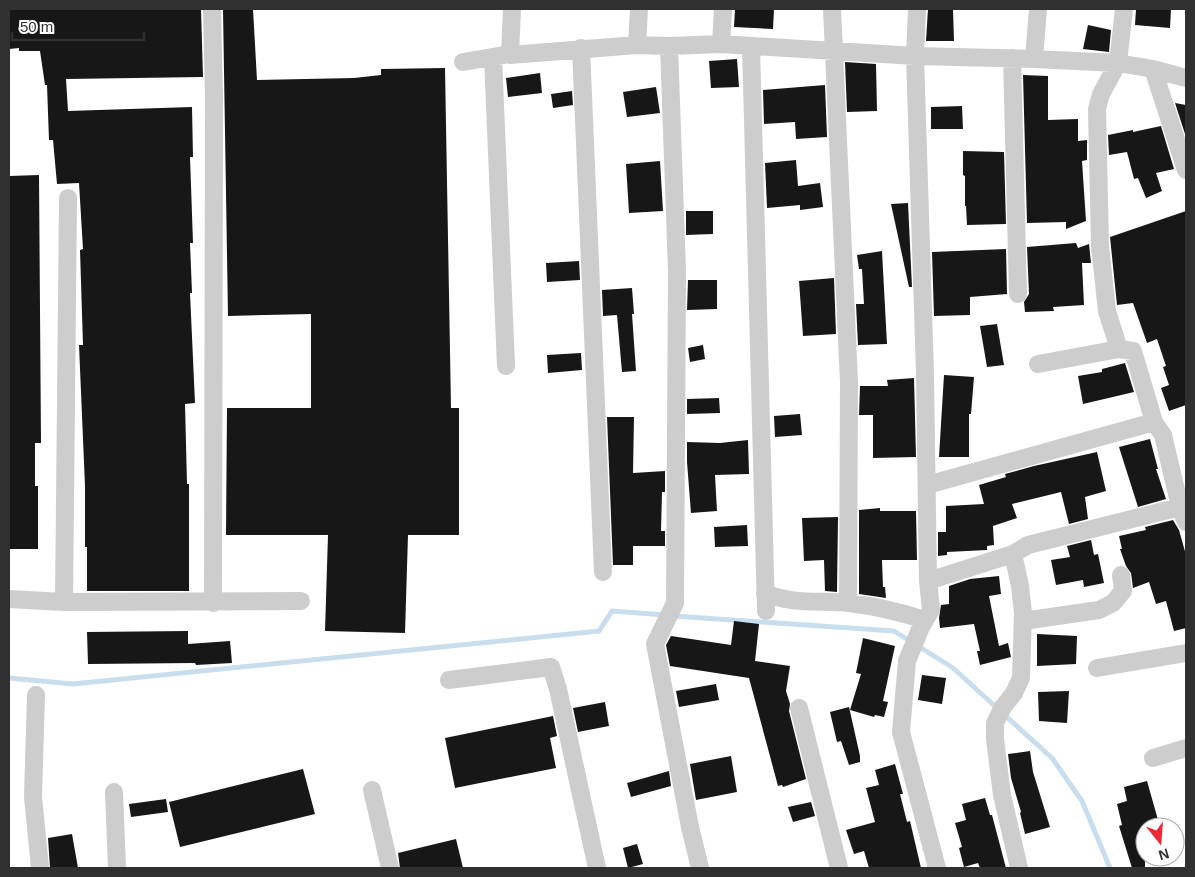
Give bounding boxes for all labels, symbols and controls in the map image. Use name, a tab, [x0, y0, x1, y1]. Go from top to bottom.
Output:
scale bar	[12, 10, 145, 42]
text: 50 m	[20, 18, 53, 35]
north arrow	[1135, 817, 1185, 867]
text: N	[1157, 845, 1171, 864]

